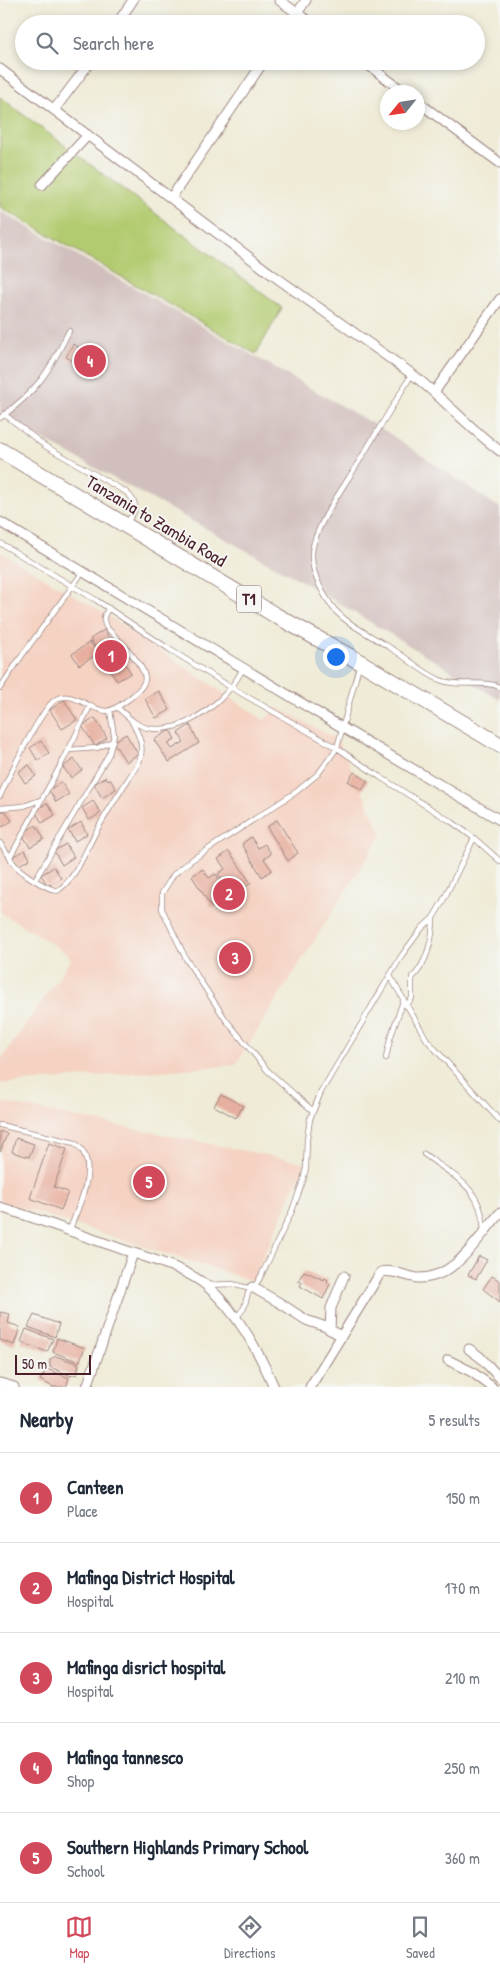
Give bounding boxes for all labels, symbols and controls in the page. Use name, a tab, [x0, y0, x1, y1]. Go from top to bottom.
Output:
search box	[15, 15, 485, 70]
icon: search	[33, 29, 61, 57]
text: Search here	[73, 30, 154, 56]
north arrow	[380, 85, 425, 130]
pin: 4	[74, 342, 106, 380]
street label: Tanzania to Zambia Road	[81, 469, 231, 572]
road number: T1	[236, 586, 262, 612]
pin: 1	[95, 637, 127, 675]
your location	[323, 644, 349, 670]
pin: 2	[213, 875, 245, 913]
pin: 3	[219, 939, 251, 977]
pin: 5	[133, 1163, 165, 1201]
scale bar	[15, 1352, 91, 1375]
text: 50 m	[22, 1354, 47, 1373]
text: Nearby	[20, 1405, 73, 1434]
text: 5 results	[429, 1409, 480, 1431]
text: Canteen	[67, 1474, 124, 1500]
text: 1	[33, 1487, 39, 1509]
text: 150 m	[446, 1487, 480, 1509]
text: Place	[67, 1500, 98, 1522]
text: Mafinga District Hospital	[67, 1564, 235, 1590]
text: 2	[32, 1577, 40, 1599]
text: 170 m	[445, 1577, 480, 1599]
text: Hospital	[67, 1590, 114, 1612]
text: Mafinga disrict hospital	[67, 1654, 225, 1680]
text: 3	[32, 1667, 40, 1689]
text: 210 m	[445, 1667, 480, 1689]
text: Hospital	[67, 1680, 114, 1702]
text: Mafinga tannesco	[67, 1744, 183, 1770]
text: 4	[33, 1757, 39, 1779]
text: 250 m	[444, 1757, 480, 1779]
text: Shop	[67, 1770, 94, 1792]
text: Southern Highlands Primary School	[67, 1834, 308, 1860]
text: 5	[33, 1847, 39, 1869]
text: 360 m	[445, 1847, 480, 1869]
text: School	[67, 1860, 104, 1882]
tab: Map	[65, 1913, 93, 1962]
tab: Directions	[224, 1913, 275, 1962]
tab: Saved	[406, 1913, 435, 1962]

